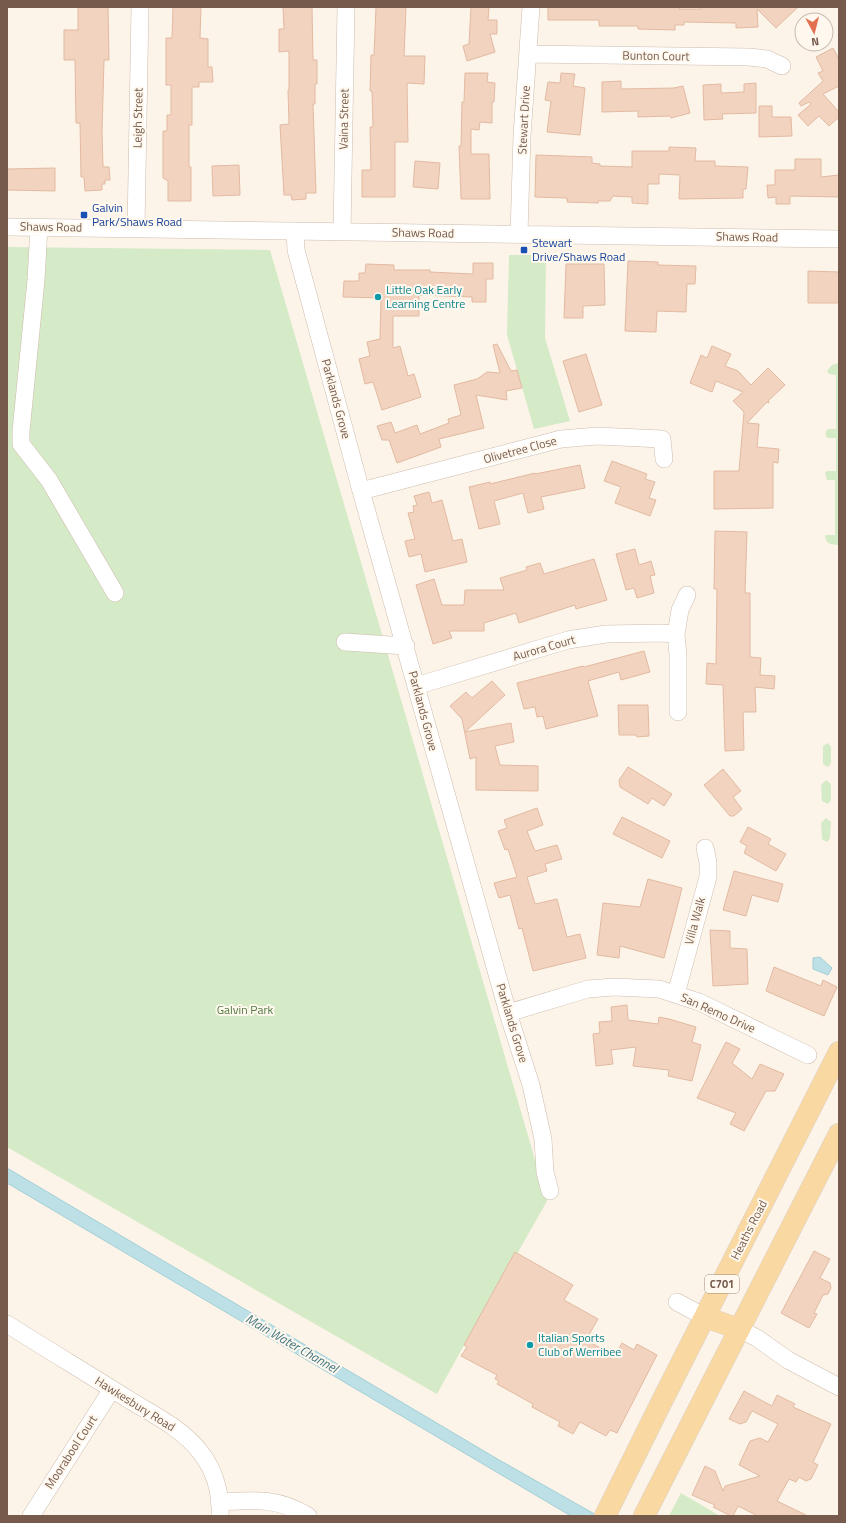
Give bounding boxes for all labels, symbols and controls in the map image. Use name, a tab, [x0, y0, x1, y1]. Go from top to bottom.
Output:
north arrow	[794, 12, 834, 52]
text: N	[810, 34, 820, 50]
street label: Bunton Court	[622, 45, 691, 66]
street label: Stewart Drive	[512, 85, 535, 155]
street label: Leigh Street	[127, 87, 148, 148]
street label: Vaina Street	[333, 87, 354, 150]
place label: Galvin Park/Shaws Road	[92, 198, 182, 231]
marker: Galvin Park/Shaws Road	[79, 210, 89, 220]
street label: Shaws Road	[20, 216, 82, 237]
street label: Shaws Road	[392, 222, 454, 243]
street label: Shaws Road	[716, 226, 778, 247]
place label: Stewart Drive/Shaws Road	[532, 233, 625, 266]
marker: Stewart Drive/Shaws Road	[519, 245, 529, 255]
place label: Little Oak Early Learning Centre	[386, 280, 465, 313]
marker: Little Oak Early Learning Centre	[373, 292, 383, 302]
street label: Parklands Grove	[317, 357, 356, 441]
street label: Olivetree Close	[481, 431, 559, 468]
street label: Aurora Court	[510, 629, 578, 665]
street label: Parklands Grove	[404, 669, 443, 753]
street label: Villa Walk	[679, 895, 710, 947]
street label: Parklands Grove	[491, 981, 534, 1065]
street label: San Remo Drive	[678, 988, 759, 1038]
park label: Galvin Park	[217, 1000, 274, 1019]
street label: Heaths Road	[725, 1197, 772, 1263]
road number: C701	[705, 1275, 739, 1293]
water label: Main Water Channel	[242, 1308, 344, 1379]
place label: Italian Sports Club of Werribee	[538, 1328, 621, 1361]
marker: Italian Sports Club of Werribee	[525, 1340, 535, 1350]
street label: Hawkesbury Road	[91, 1371, 179, 1436]
street label: Moorabool Court	[40, 1410, 102, 1492]

